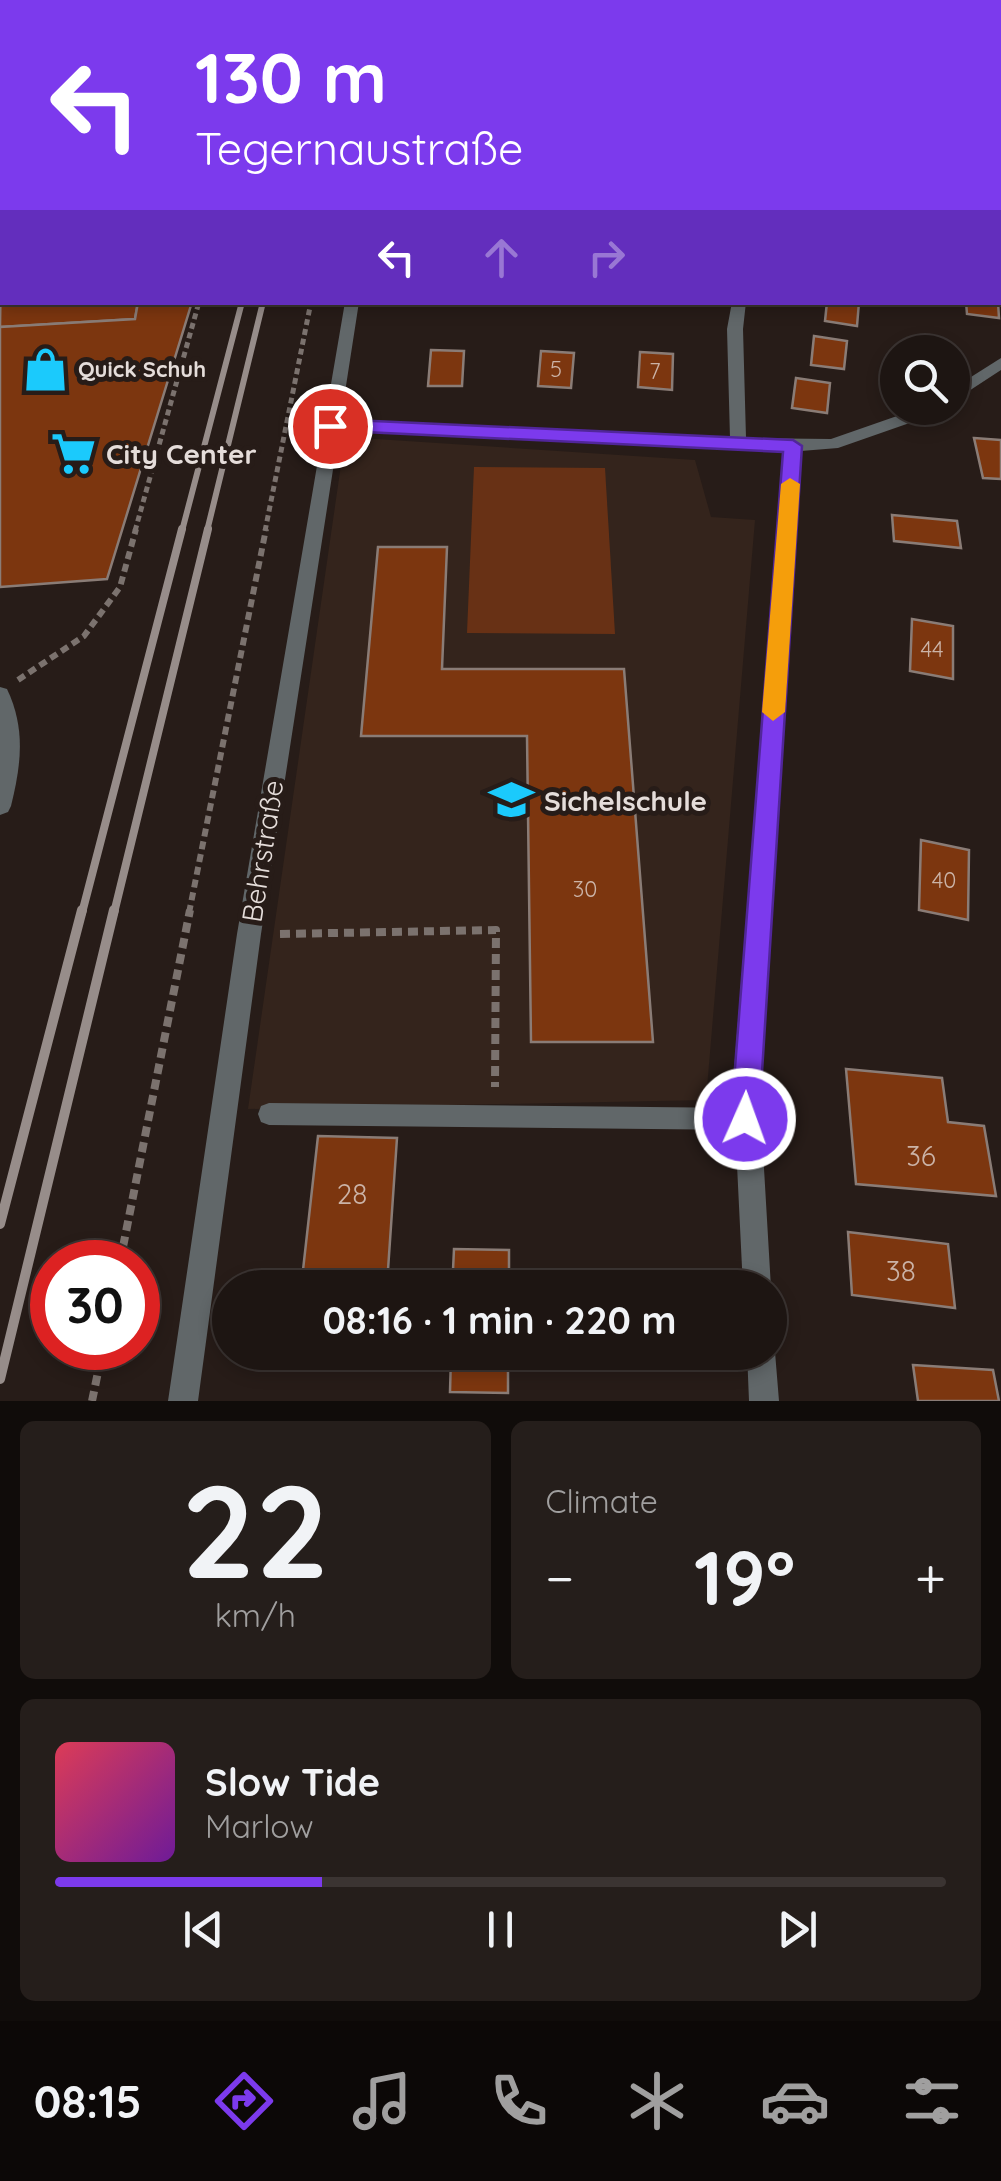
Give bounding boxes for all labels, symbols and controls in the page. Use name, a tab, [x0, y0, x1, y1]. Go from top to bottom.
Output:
text: 130 m	[195, 33, 387, 121]
icon: left	[30, 40, 160, 170]
text: Tegernaustraße	[195, 120, 523, 176]
icon: left	[369, 230, 424, 285]
icon: ahead	[474, 230, 529, 285]
icon: right	[579, 230, 634, 285]
map controls	[880, 335, 970, 425]
button: search	[880, 335, 970, 425]
shop icon: Quick Schuh	[21, 345, 69, 393]
place label: Quick Schuh	[78, 355, 206, 383]
house number: 5	[550, 355, 562, 383]
house number: 7	[649, 357, 661, 385]
pin	[288, 384, 373, 469]
icon: arrive	[303, 399, 358, 454]
supermarket icon: City Center	[49, 429, 97, 477]
place label: City Center	[106, 436, 257, 471]
house number: 44	[920, 635, 944, 663]
school or university icon: Sichelschule	[487, 776, 535, 824]
street label: Behrstraße	[233, 777, 291, 925]
place label: Sichelschule	[544, 783, 707, 818]
house number: 40	[932, 866, 956, 894]
house number: 30	[573, 875, 597, 903]
position arrow	[693, 1067, 797, 1171]
house number: 36	[906, 1138, 936, 1173]
house number: 28	[337, 1176, 367, 1211]
speed limit sign: 30	[30, 1240, 160, 1370]
house number: 38	[886, 1253, 916, 1288]
text: 08:16 · 1 min · 220 m	[322, 1296, 677, 1344]
text: 22	[181, 1448, 329, 1611]
text: Climate	[546, 1481, 658, 1521]
text: 19°	[694, 1530, 795, 1624]
text: −	[546, 1543, 574, 1612]
text: +	[915, 1543, 946, 1612]
text: km/h	[215, 1595, 296, 1635]
text: Slow Tide	[205, 1758, 380, 1806]
text: Marlow	[205, 1806, 314, 1846]
icon: previous	[176, 1902, 231, 1957]
icon: pause	[473, 1902, 528, 1957]
icon: next	[770, 1902, 825, 1957]
icon: directions	[209, 2066, 279, 2136]
icon: music	[347, 2066, 417, 2136]
icon: phone	[484, 2066, 554, 2136]
icon: climate	[622, 2066, 692, 2136]
icon: car	[760, 2066, 830, 2136]
icon: filters	[897, 2066, 967, 2136]
text: 08:15	[34, 2073, 142, 2129]

